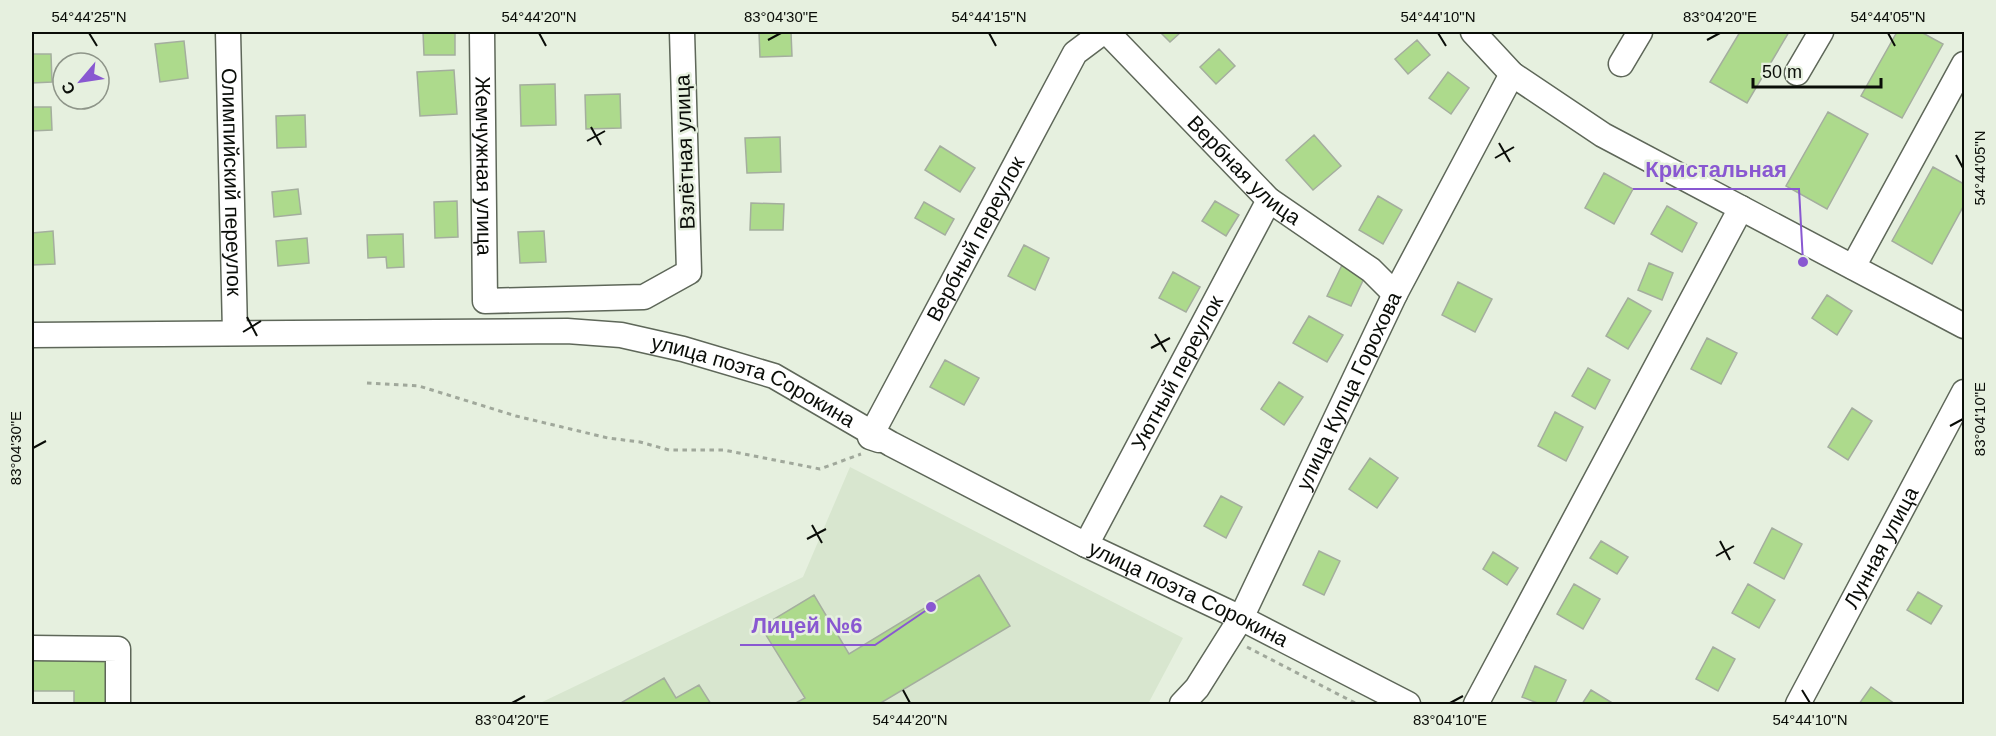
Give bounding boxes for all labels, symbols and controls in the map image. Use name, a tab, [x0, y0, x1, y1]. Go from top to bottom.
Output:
text: 54°44'25"N	[51, 8, 127, 25]
text: 54°44'20"N	[501, 8, 577, 25]
text: 83°04'30"E	[744, 8, 818, 25]
text: 54°44'15"N	[951, 8, 1027, 25]
text: 54°44'10"N	[1400, 8, 1476, 25]
text: 83°04'20"E	[1683, 8, 1757, 25]
text: 54°44'05"N	[1850, 8, 1926, 25]
north arrow	[51, 51, 111, 111]
scale bar	[1753, 51, 1880, 89]
text: 50 m	[1762, 62, 1802, 82]
street label: Олимпийский переулок	[218, 68, 246, 297]
street label: Взлётная улица	[670, 74, 699, 230]
street label: Жемчужная улица	[471, 76, 496, 256]
text: С	[58, 78, 79, 97]
street label: Вербная улица	[1183, 111, 1305, 229]
text: 54°44'05"N	[1971, 130, 1988, 206]
callout: Кристальная	[1633, 149, 1799, 189]
street label: Вербный переулок	[922, 152, 1029, 325]
text: Кристальная	[1645, 157, 1787, 182]
street label: улица Купца Горохова	[1292, 288, 1405, 494]
street label: Уютный переулок	[1127, 291, 1228, 454]
street label: улица поэта Сорокина	[649, 330, 859, 432]
text: 83°04'10"E	[1971, 382, 1988, 456]
text: 83°04'30"E	[7, 411, 24, 485]
street label: Лунная улица	[1839, 482, 1923, 612]
street label: улица поэта Сорокина	[1085, 536, 1292, 651]
callout: Лицей №6	[740, 605, 875, 645]
text: Лицей №6	[751, 613, 863, 638]
text: 83°04'20"E	[475, 711, 549, 728]
text: 54°44'20"N	[872, 711, 948, 728]
text: 83°04'10"E	[1413, 711, 1487, 728]
text: 54°44'10"N	[1772, 711, 1848, 728]

